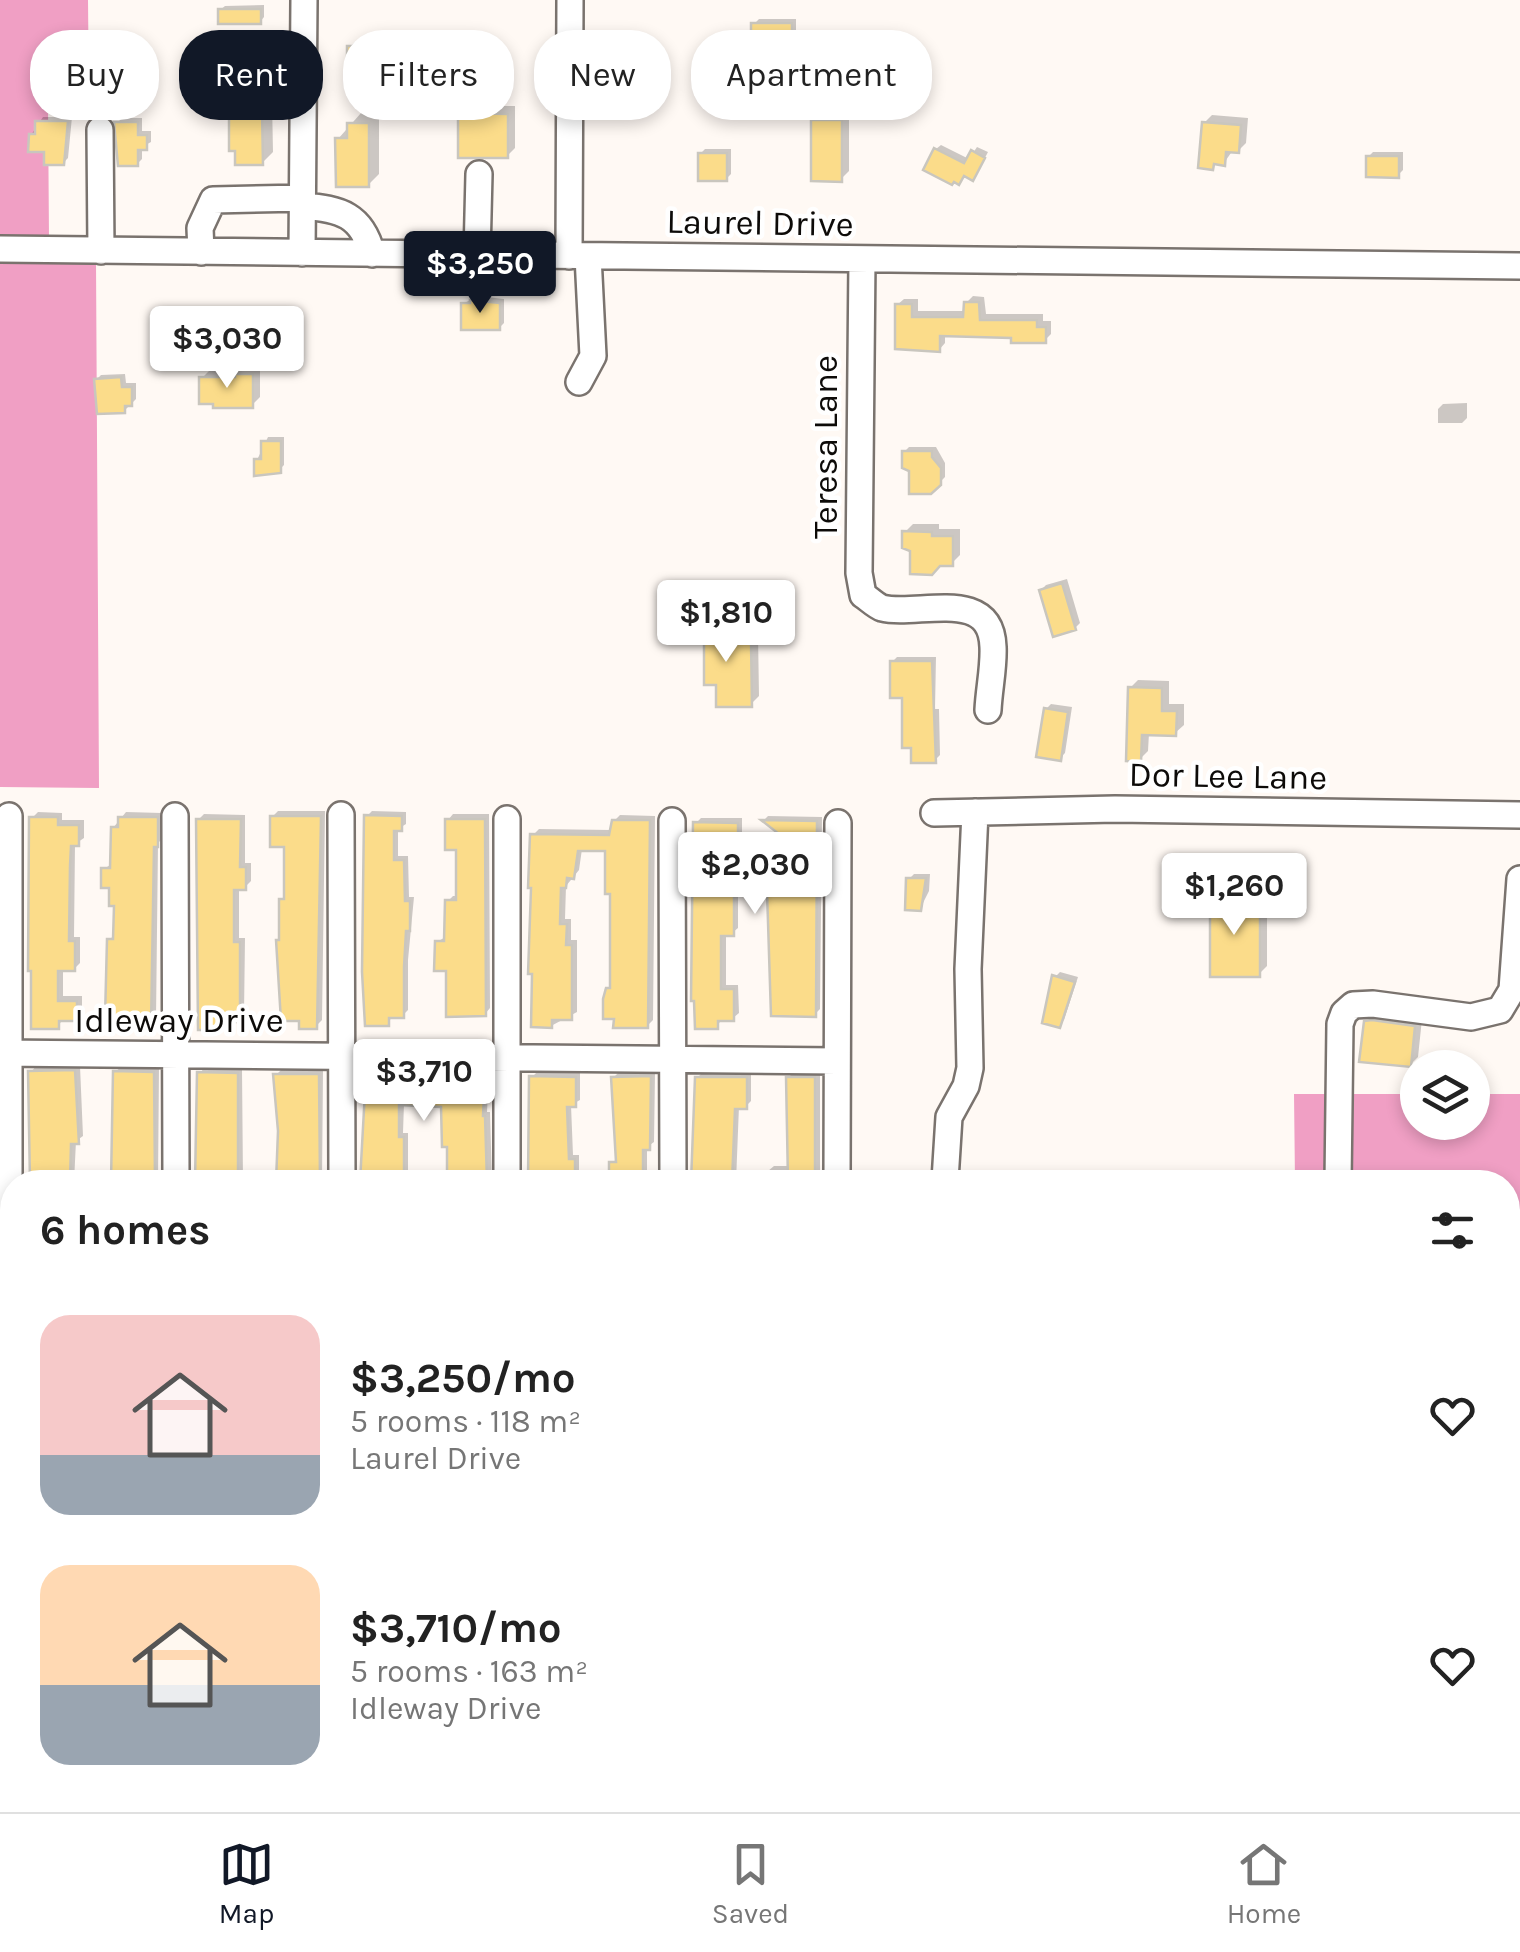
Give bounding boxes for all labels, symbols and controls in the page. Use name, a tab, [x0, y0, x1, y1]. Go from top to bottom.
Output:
chip: Buy	[30, 30, 159, 120]
chip: Rent	[179, 30, 323, 120]
chip: Filters	[343, 30, 514, 120]
chip: New	[534, 30, 671, 120]
chip: Apartment	[691, 30, 932, 120]
street label: Laurel Drive	[666, 201, 854, 245]
pin: $3,250	[399, 231, 561, 316]
text: $3,250	[426, 245, 534, 282]
pin: $3,030	[146, 306, 308, 391]
text: $3,030	[172, 320, 282, 357]
street label: Teresa Lane	[805, 355, 846, 539]
pin: $1,810	[645, 580, 807, 665]
text: $1,810	[679, 594, 773, 631]
street label: Dor Lee Lane	[1128, 754, 1328, 798]
pin: $2,030	[674, 832, 836, 917]
text: $2,030	[700, 846, 810, 883]
pin: $1,260	[1153, 853, 1315, 938]
text: $1,260	[1184, 867, 1284, 904]
street label: Idleway Drive	[74, 1000, 284, 1041]
pin: $3,710	[343, 1039, 505, 1124]
map controls	[1400, 1050, 1490, 1140]
button: layers	[1400, 1050, 1490, 1140]
text: $3,710	[375, 1053, 473, 1090]
icon: filters	[1425, 1203, 1480, 1258]
text: 6 homes	[40, 1205, 210, 1255]
text: $3,250/mo	[350, 1353, 576, 1403]
icon: home	[120, 1355, 240, 1475]
icon: heart	[1425, 1388, 1480, 1443]
text: 5 rooms · 118 m²	[350, 1403, 581, 1440]
text: Laurel Drive	[350, 1440, 521, 1477]
text: $3,710/mo	[350, 1603, 562, 1653]
icon: home	[120, 1605, 240, 1725]
icon: heart	[1425, 1638, 1480, 1693]
text: 5 rooms · 163 m²	[350, 1653, 588, 1690]
text: Idleway Drive	[350, 1690, 541, 1727]
tab: Map	[219, 1837, 274, 1930]
tab: Saved	[712, 1837, 789, 1930]
tab: Home	[1227, 1837, 1301, 1930]

